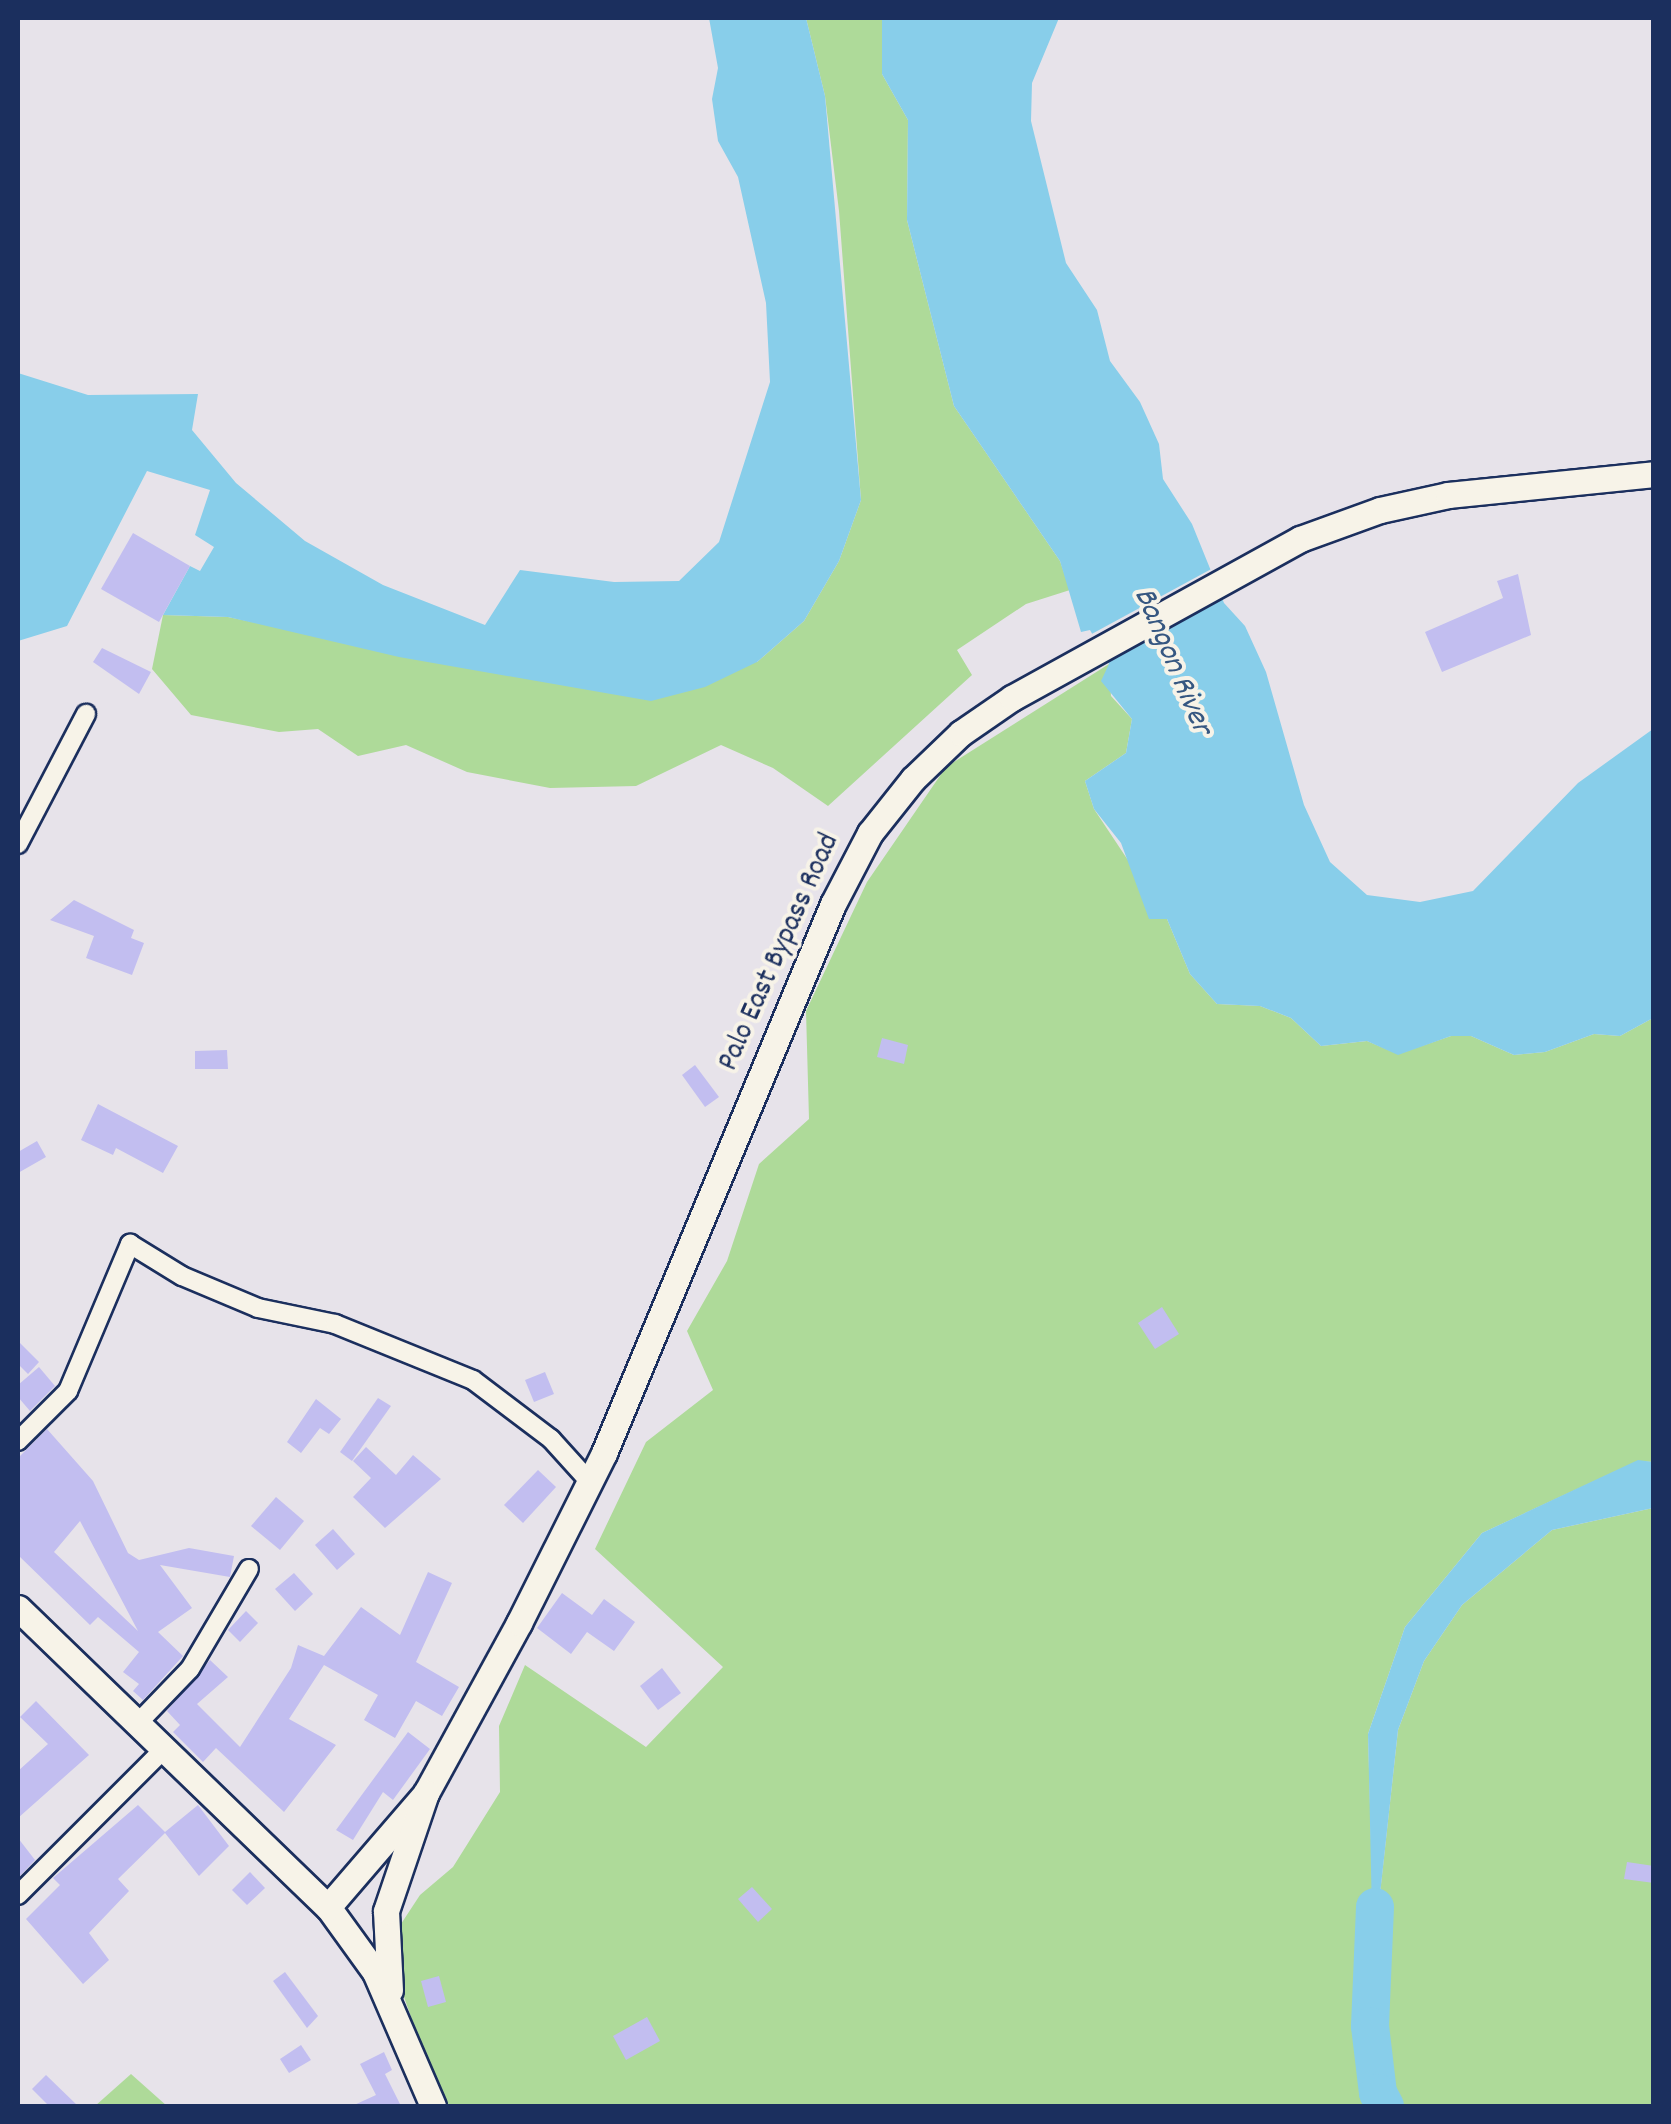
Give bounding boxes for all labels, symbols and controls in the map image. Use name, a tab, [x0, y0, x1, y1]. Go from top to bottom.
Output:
water label: Bangon River	[1123, 583, 1219, 741]
street label: Palo East Bypass Road	[713, 829, 849, 1077]

